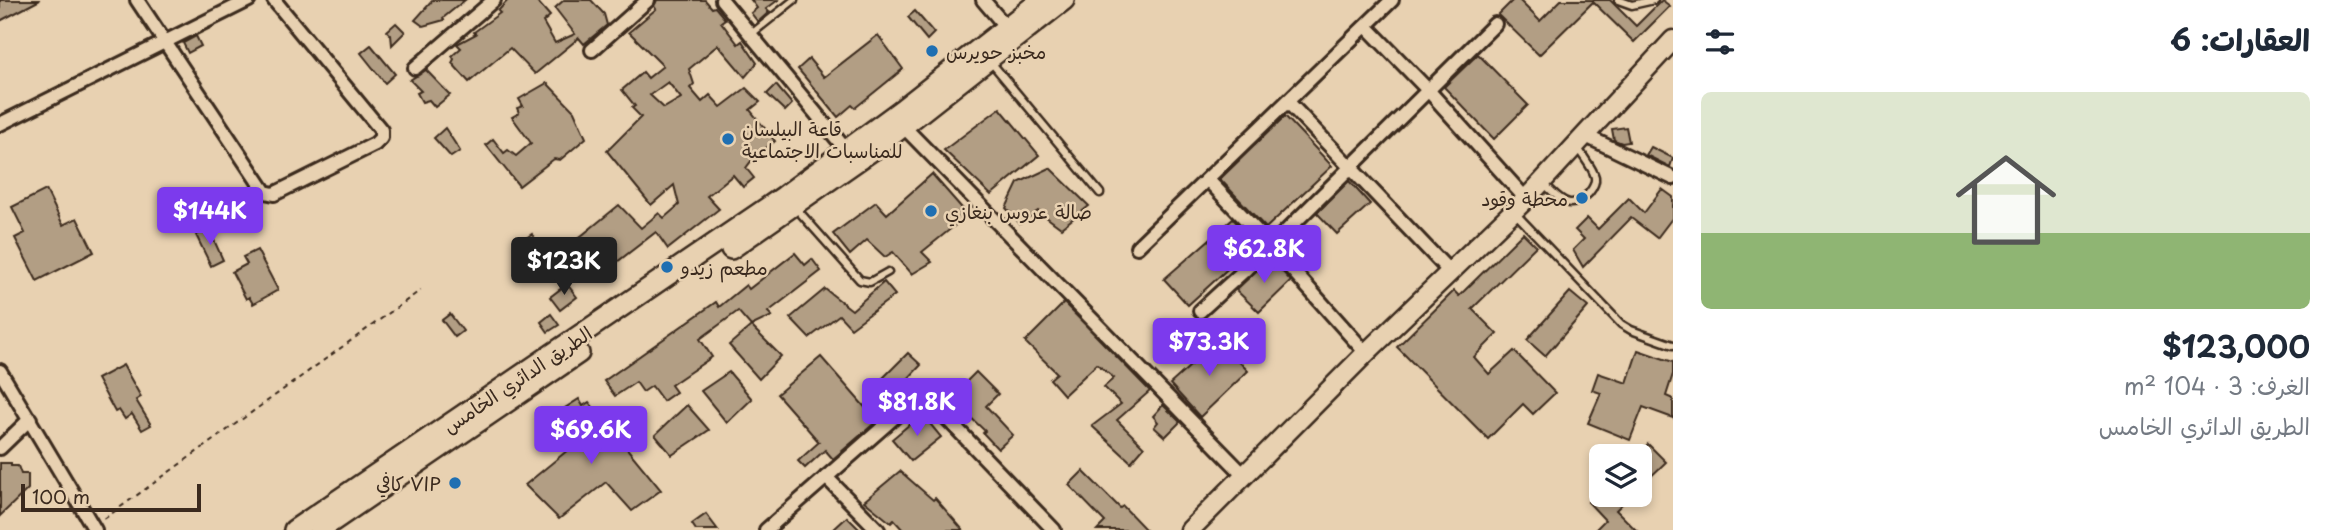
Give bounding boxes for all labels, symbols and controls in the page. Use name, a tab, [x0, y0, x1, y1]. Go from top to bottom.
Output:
text: العقارات: 6	[2170, 16, 2310, 61]
icon: filters	[1701, 23, 1739, 61]
place label: مخبز حويرس	[946, 37, 1046, 65]
marker: مخبز حويرس	[924, 43, 940, 59]
place label: قاعة البيلسان للمناسبات الاجتماعية	[742, 114, 903, 164]
marker: قاعة البيلسان للمناسبات الاجتماعية	[720, 131, 736, 147]
icon: home	[1943, 137, 2069, 263]
place label: محطة وقود	[1481, 184, 1568, 212]
pin: $144K	[161, 188, 259, 247]
marker: محطة وقود	[1574, 190, 1590, 206]
text: $144K	[173, 192, 247, 227]
place label: صالة عروس بنغازي	[945, 197, 1092, 227]
marker: صالة عروس بنغازي	[923, 203, 939, 219]
pin: $62.8K	[1207, 226, 1321, 285]
text: $62.8K	[1223, 230, 1305, 265]
pin: $123K	[515, 238, 613, 297]
text: $123K	[527, 242, 601, 277]
place label: مطعم زيدو	[680, 253, 768, 283]
marker: مطعم زيدو	[659, 259, 675, 275]
pin: $73.3K	[1152, 318, 1266, 378]
street label: الطريق الدائري الخامس	[437, 319, 598, 441]
text: $73.3K	[1169, 323, 1249, 358]
text: $123,000	[2162, 323, 2310, 368]
text: الغرف: 3 · 104 m²	[2124, 368, 2310, 403]
pin: $81.8K	[860, 378, 974, 438]
text: $81.8K	[878, 383, 956, 418]
pin: $69.6K	[534, 406, 648, 466]
text: الطريق الدائري الخامس	[2099, 408, 2310, 443]
text: $69.6K	[550, 411, 632, 446]
map controls	[1589, 444, 1652, 507]
button: layers	[1589, 444, 1652, 507]
place label: كافي VIP	[376, 469, 441, 498]
marker: كافي VIP	[447, 475, 463, 491]
scale bar	[21, 481, 201, 513]
text: 100 m	[32, 482, 90, 510]

